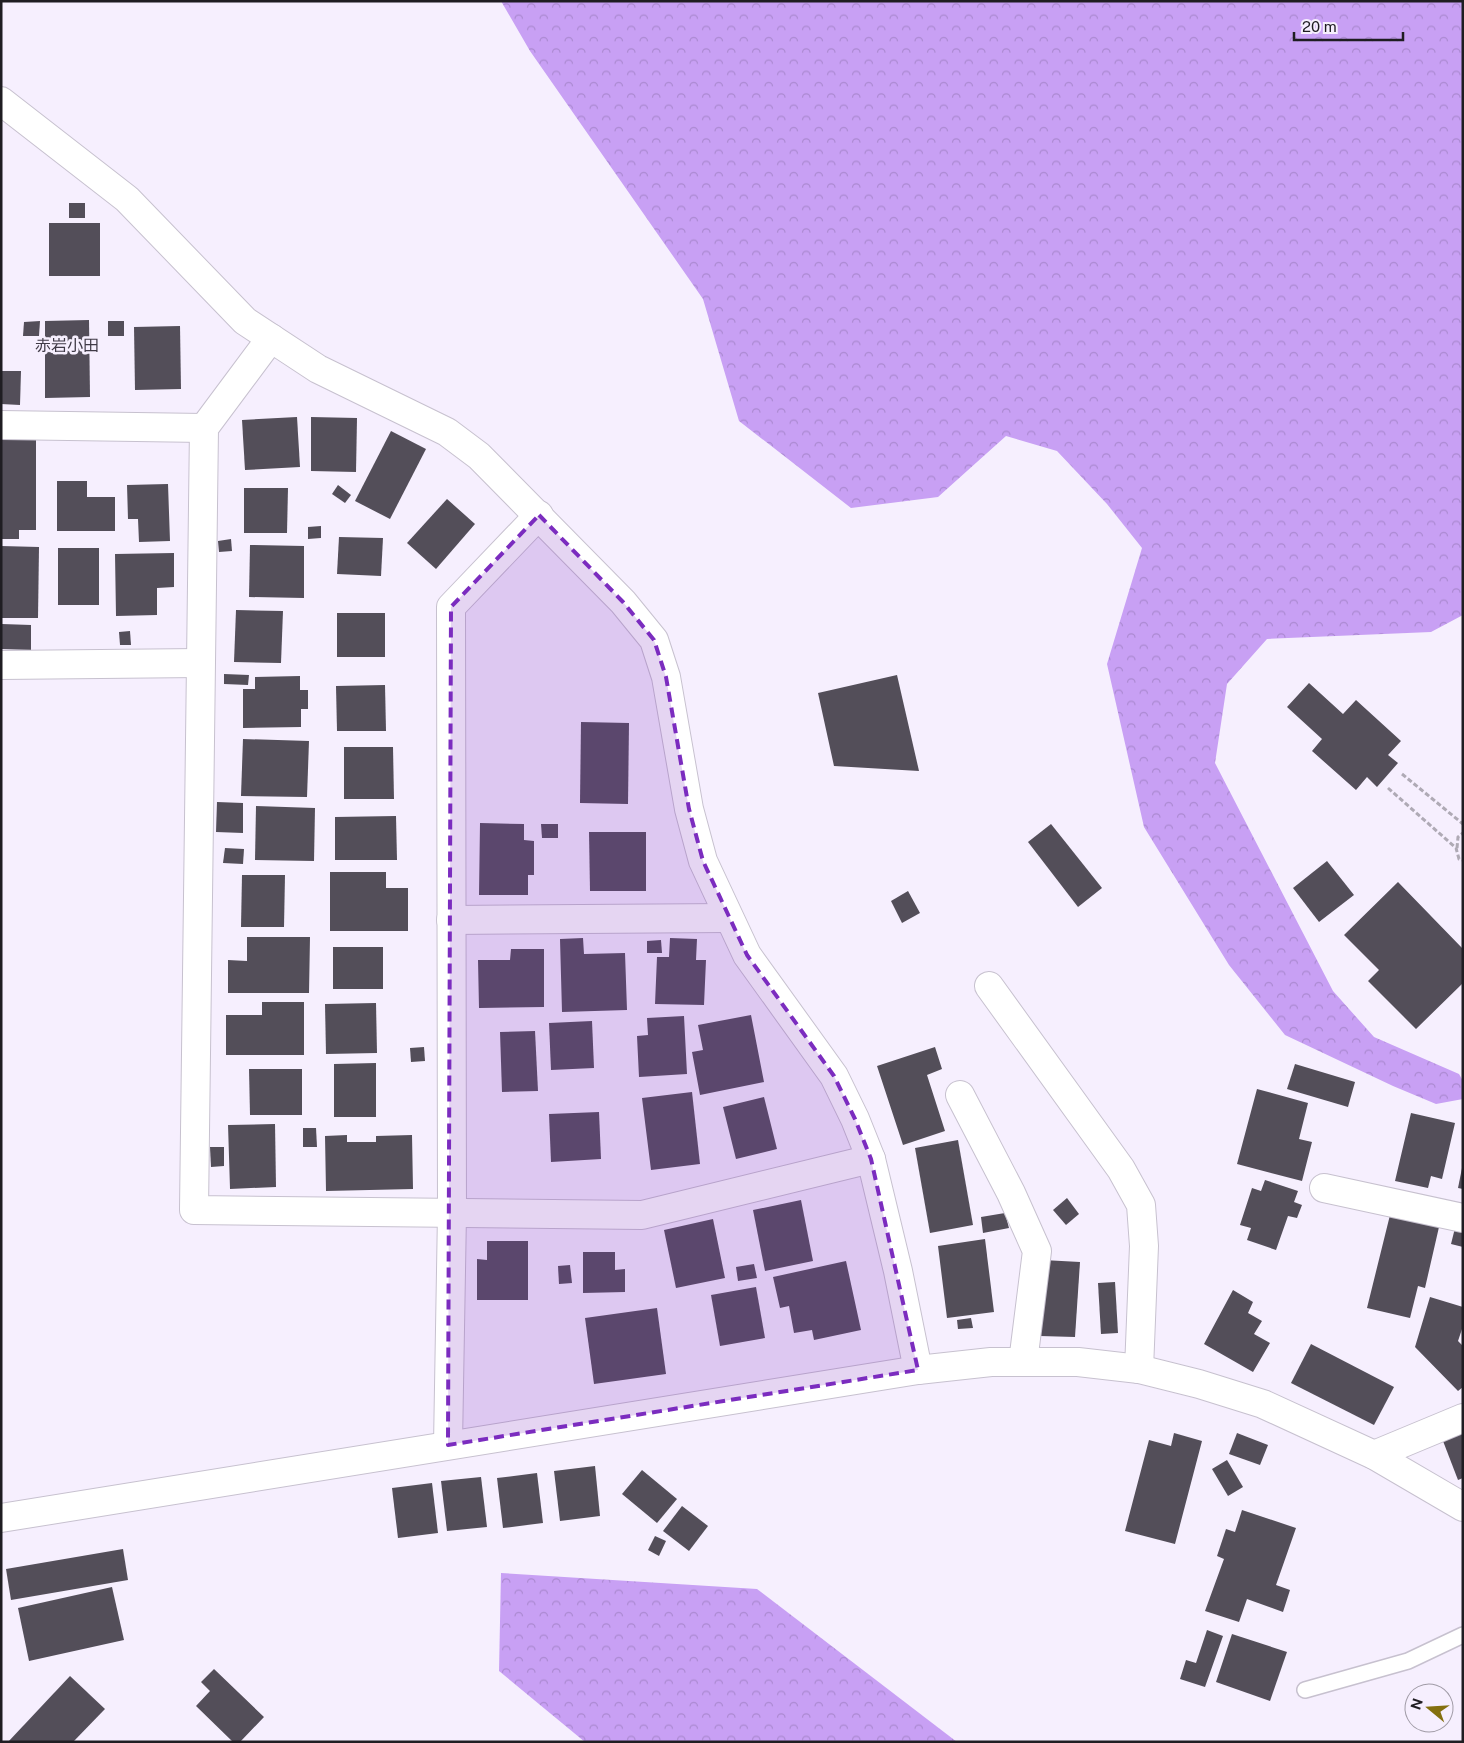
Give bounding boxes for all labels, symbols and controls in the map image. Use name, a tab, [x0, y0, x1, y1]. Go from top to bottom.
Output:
scale bar	[1294, 10, 1403, 42]
text: 20 m	[1302, 18, 1337, 35]
district label: 赤岩小田	[35, 336, 99, 355]
north arrow	[1404, 1683, 1454, 1733]
text: N	[1407, 1696, 1426, 1712]

